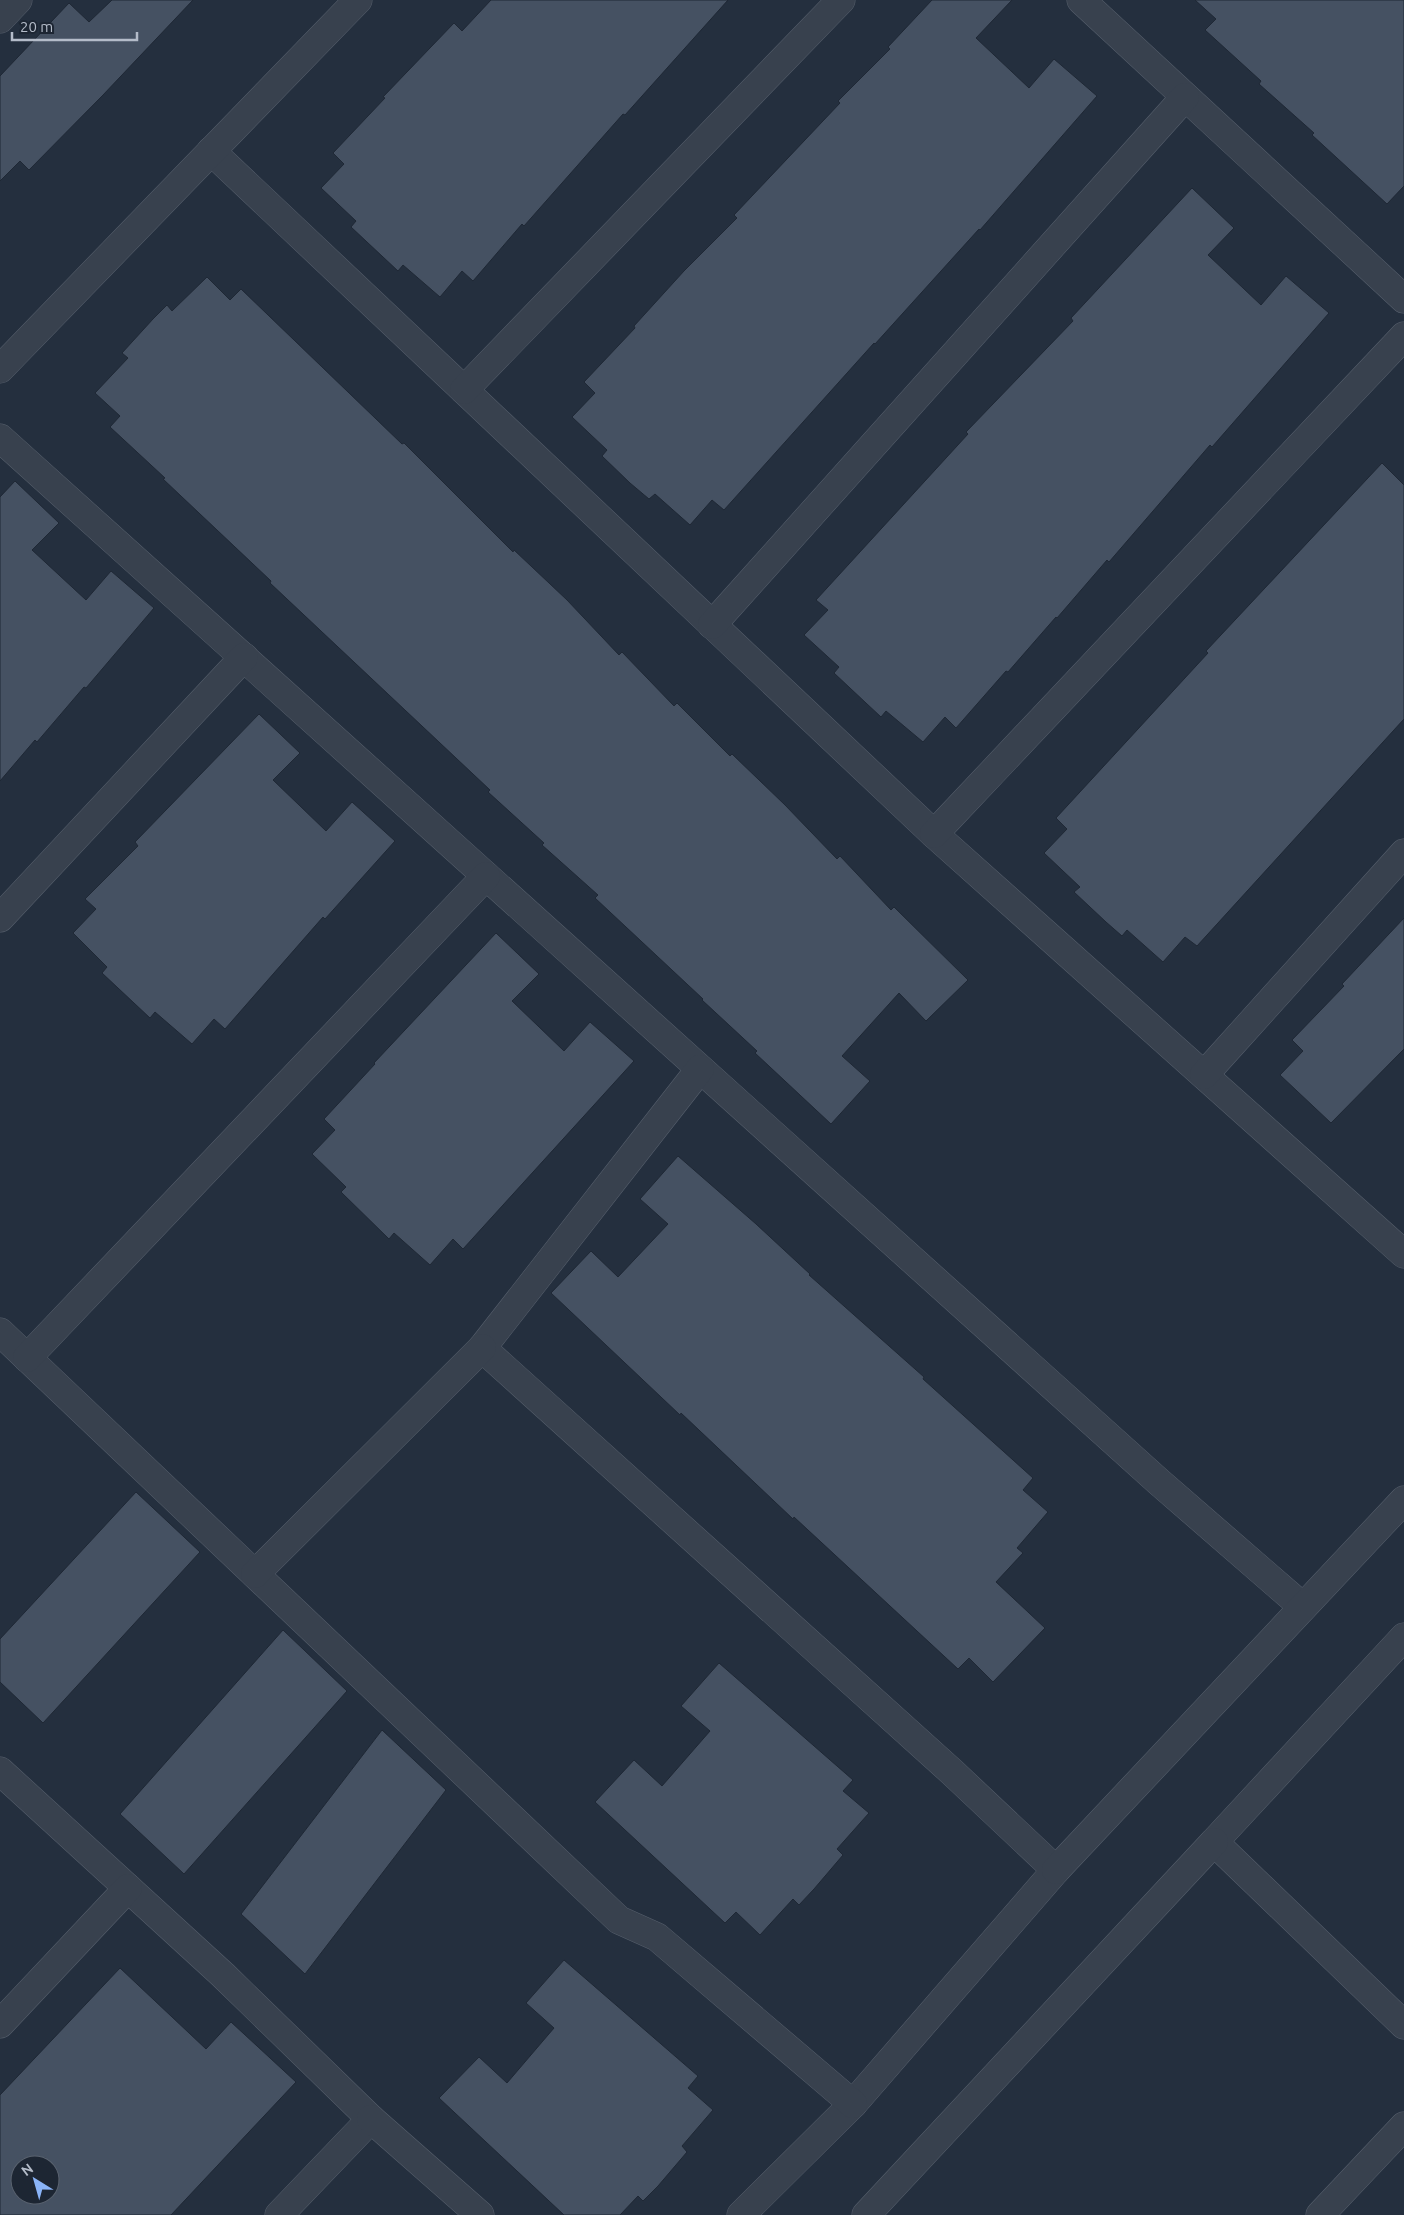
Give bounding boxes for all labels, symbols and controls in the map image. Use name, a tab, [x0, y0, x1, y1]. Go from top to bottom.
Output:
scale bar	[12, 10, 138, 42]
text: 20 m	[20, 18, 53, 35]
north arrow	[10, 2155, 60, 2205]
text: N	[18, 2160, 36, 2179]

